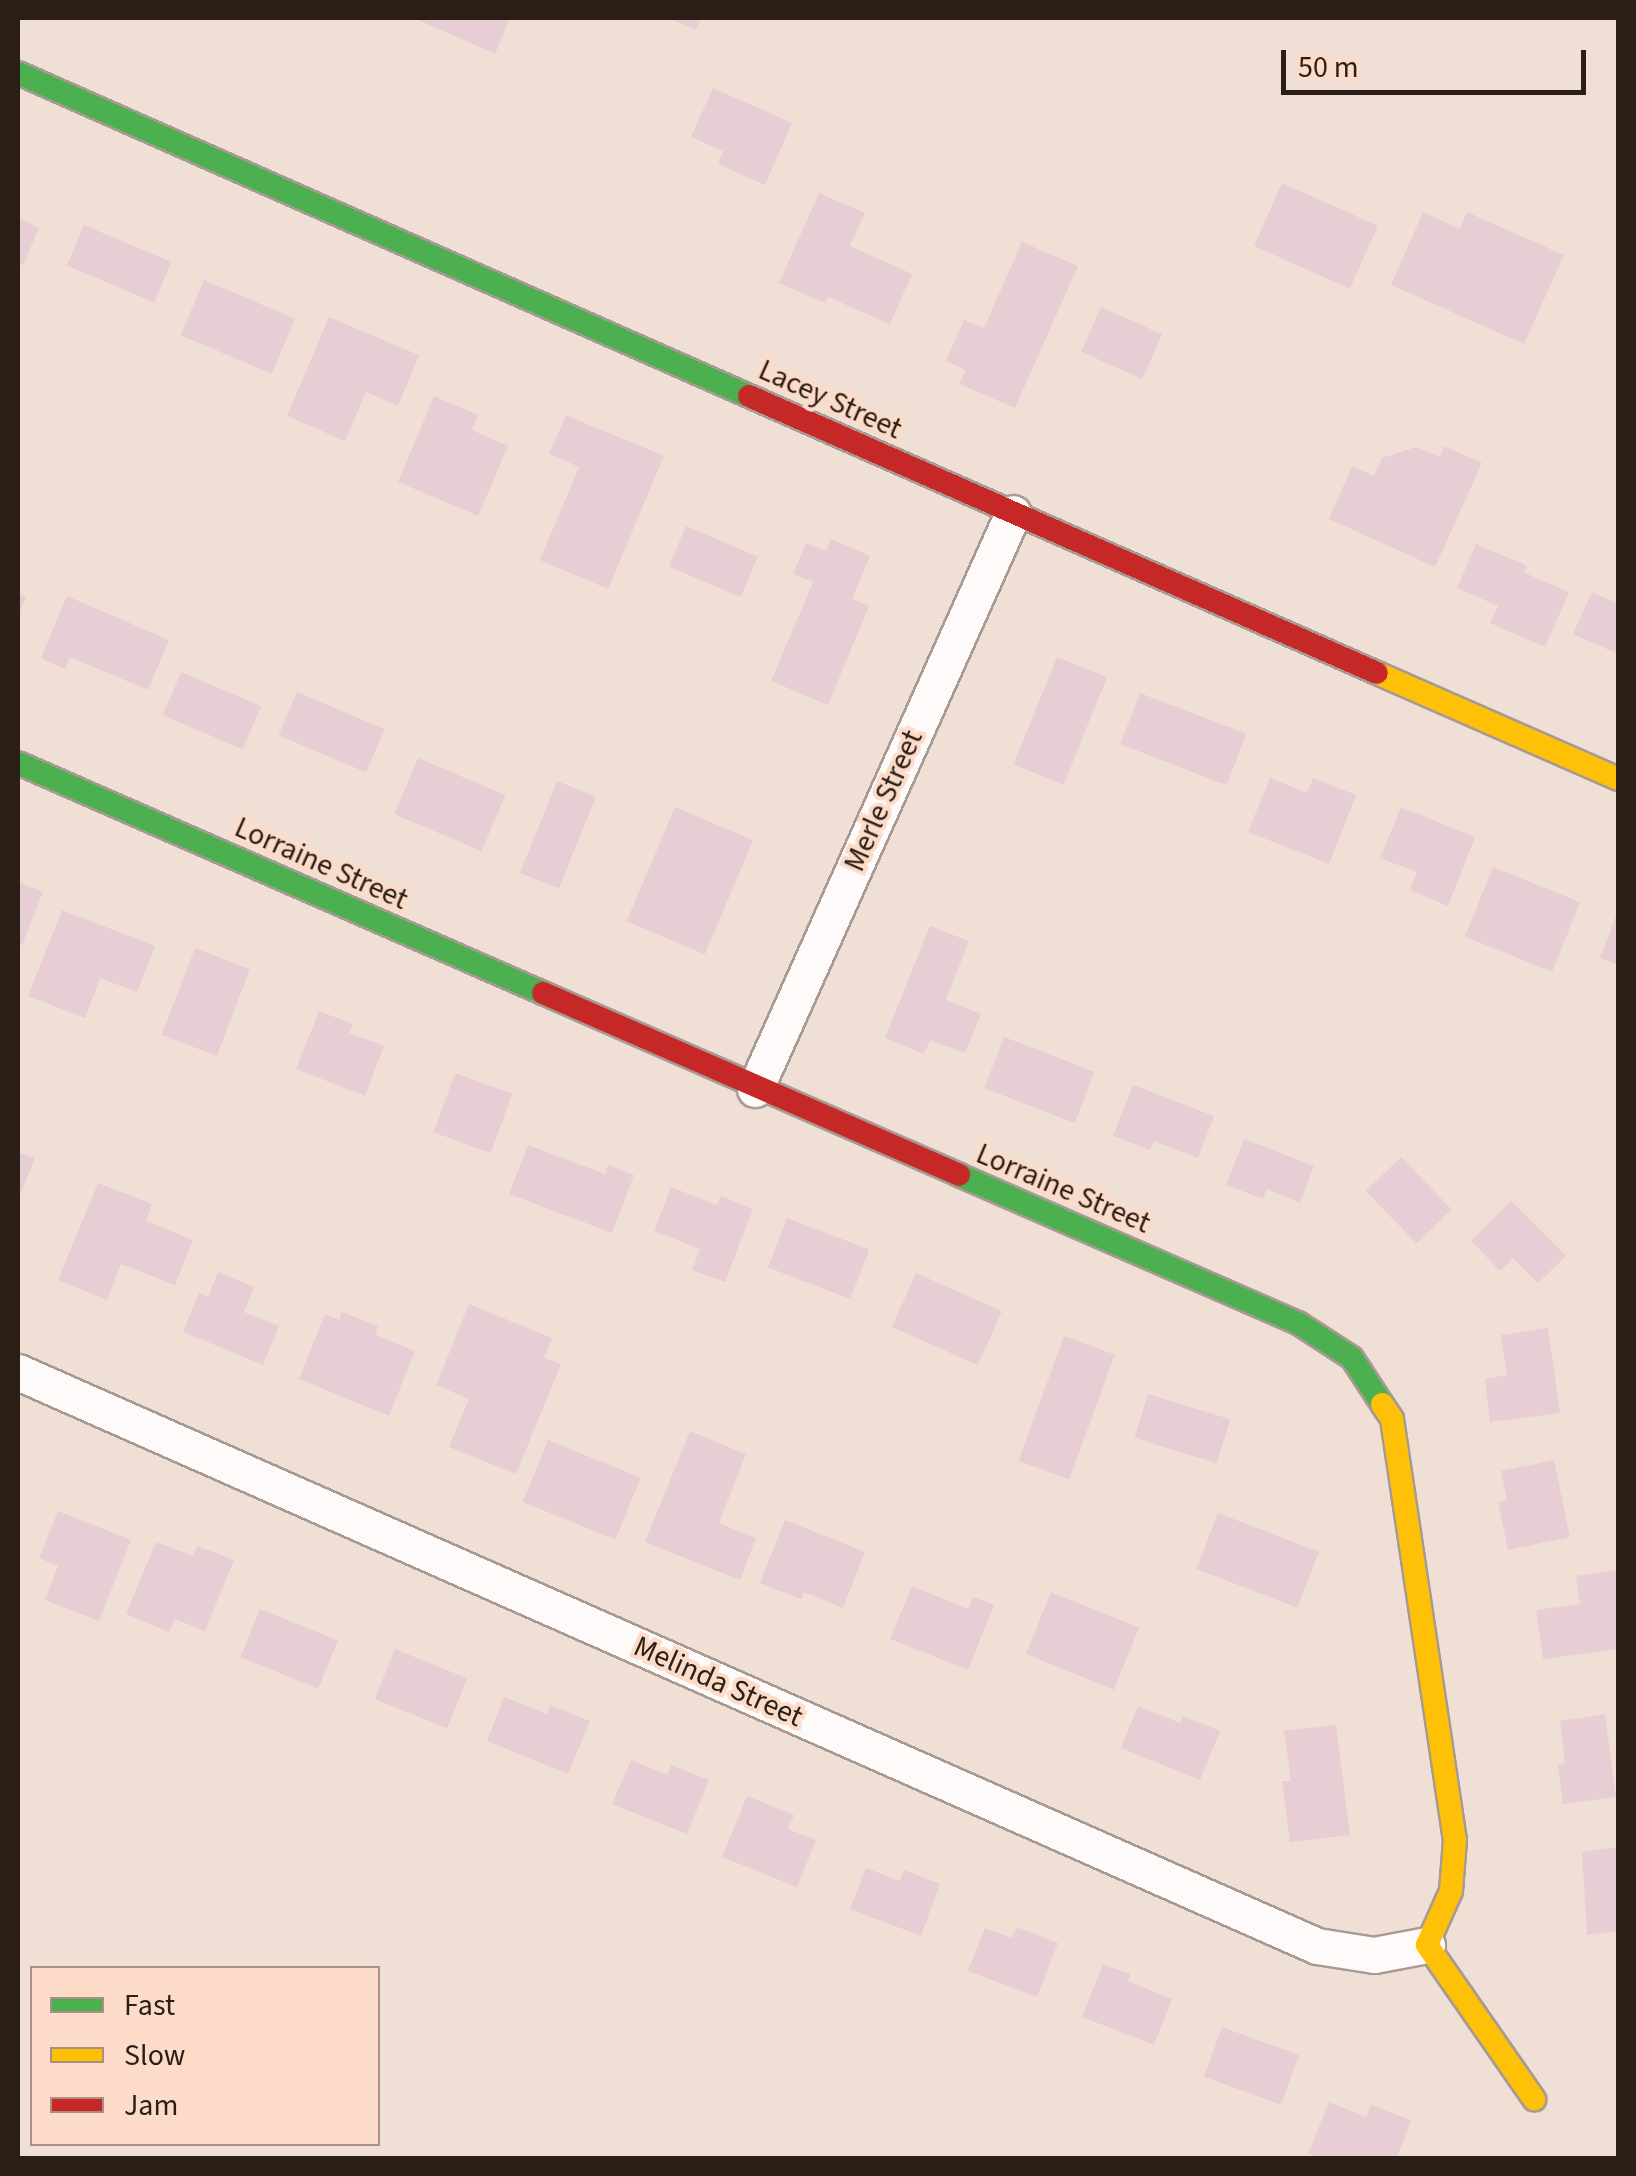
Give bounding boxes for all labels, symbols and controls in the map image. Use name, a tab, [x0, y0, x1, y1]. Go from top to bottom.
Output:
scale bar	[1286, 30, 1591, 92]
text: 50 m	[1298, 46, 1359, 89]
street label: Lacey Street	[753, 352, 907, 448]
street label: Merle Street	[837, 725, 931, 877]
street label: Lorraine Street	[229, 810, 413, 918]
street label: Lorraine Street	[971, 1136, 1155, 1242]
street label: Melinda Street	[628, 1629, 808, 1735]
legend	[30, 1966, 380, 2146]
text: Fast	[124, 1984, 175, 2027]
text: Slow	[124, 2034, 185, 2077]
text: Jam	[124, 2084, 178, 2127]

